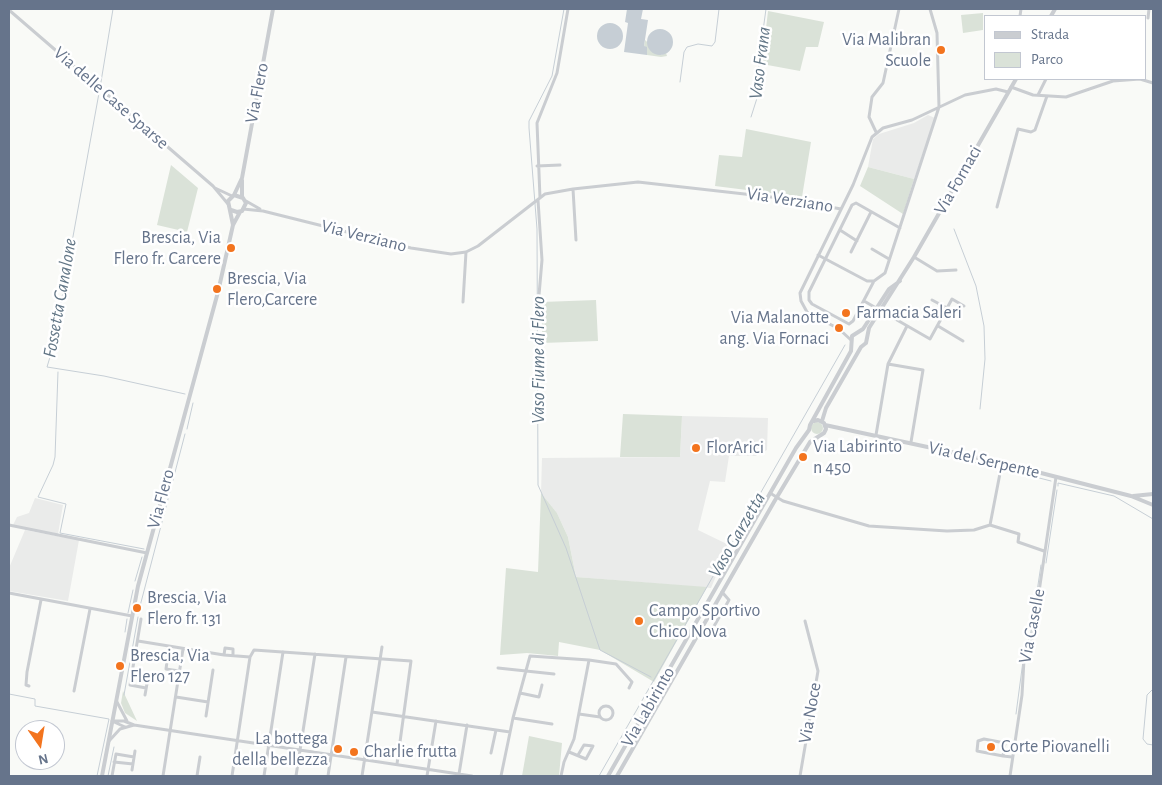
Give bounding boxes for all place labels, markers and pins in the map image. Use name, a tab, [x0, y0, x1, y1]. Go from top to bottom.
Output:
place label: Via Malibran Scuole	[842, 29, 931, 72]
marker: Via Malibran Scuole	[935, 44, 947, 56]
place label: Brescia, Via Flero fr. Carcere	[113, 227, 221, 270]
marker: Brescia, Via Flero fr. Carcere	[225, 242, 237, 254]
place label: Brescia, Via Flero,Carcere	[227, 268, 317, 310]
marker: Brescia, Via Flero,Carcere	[211, 283, 223, 295]
place label: Farmacia Saleri	[856, 302, 962, 324]
place label: Via Malanotte ang. Via Fornaci	[719, 307, 829, 350]
marker: Farmacia Saleri	[840, 307, 852, 319]
marker: Via Malanotte ang. Via Fornaci	[833, 322, 845, 334]
place label: Via Labirinto n 450	[813, 436, 902, 478]
place label: FlorArici	[706, 437, 764, 459]
marker: FlorArici	[690, 442, 702, 454]
marker: Via Labirinto n 450	[797, 451, 809, 463]
place label: Brescia, Via Flero fr. 131	[147, 587, 227, 630]
place label: Campo Sportivo Chico Nova	[649, 600, 760, 642]
marker: Brescia, Via Flero fr. 131	[131, 602, 143, 614]
marker: Campo Sportivo Chico Nova	[633, 615, 645, 627]
place label: Brescia, Via Flero 127	[130, 645, 210, 688]
marker: Brescia, Via Flero 127	[114, 660, 126, 672]
place label: La bottega della bellezza	[232, 728, 328, 771]
place label: Corte Piovanelli	[1001, 736, 1110, 758]
place label: Charlie frutta	[364, 741, 457, 763]
marker: Corte Piovanelli	[985, 741, 997, 753]
marker: La bottega della bellezza	[332, 743, 344, 755]
marker: Charlie frutta	[348, 746, 360, 758]

